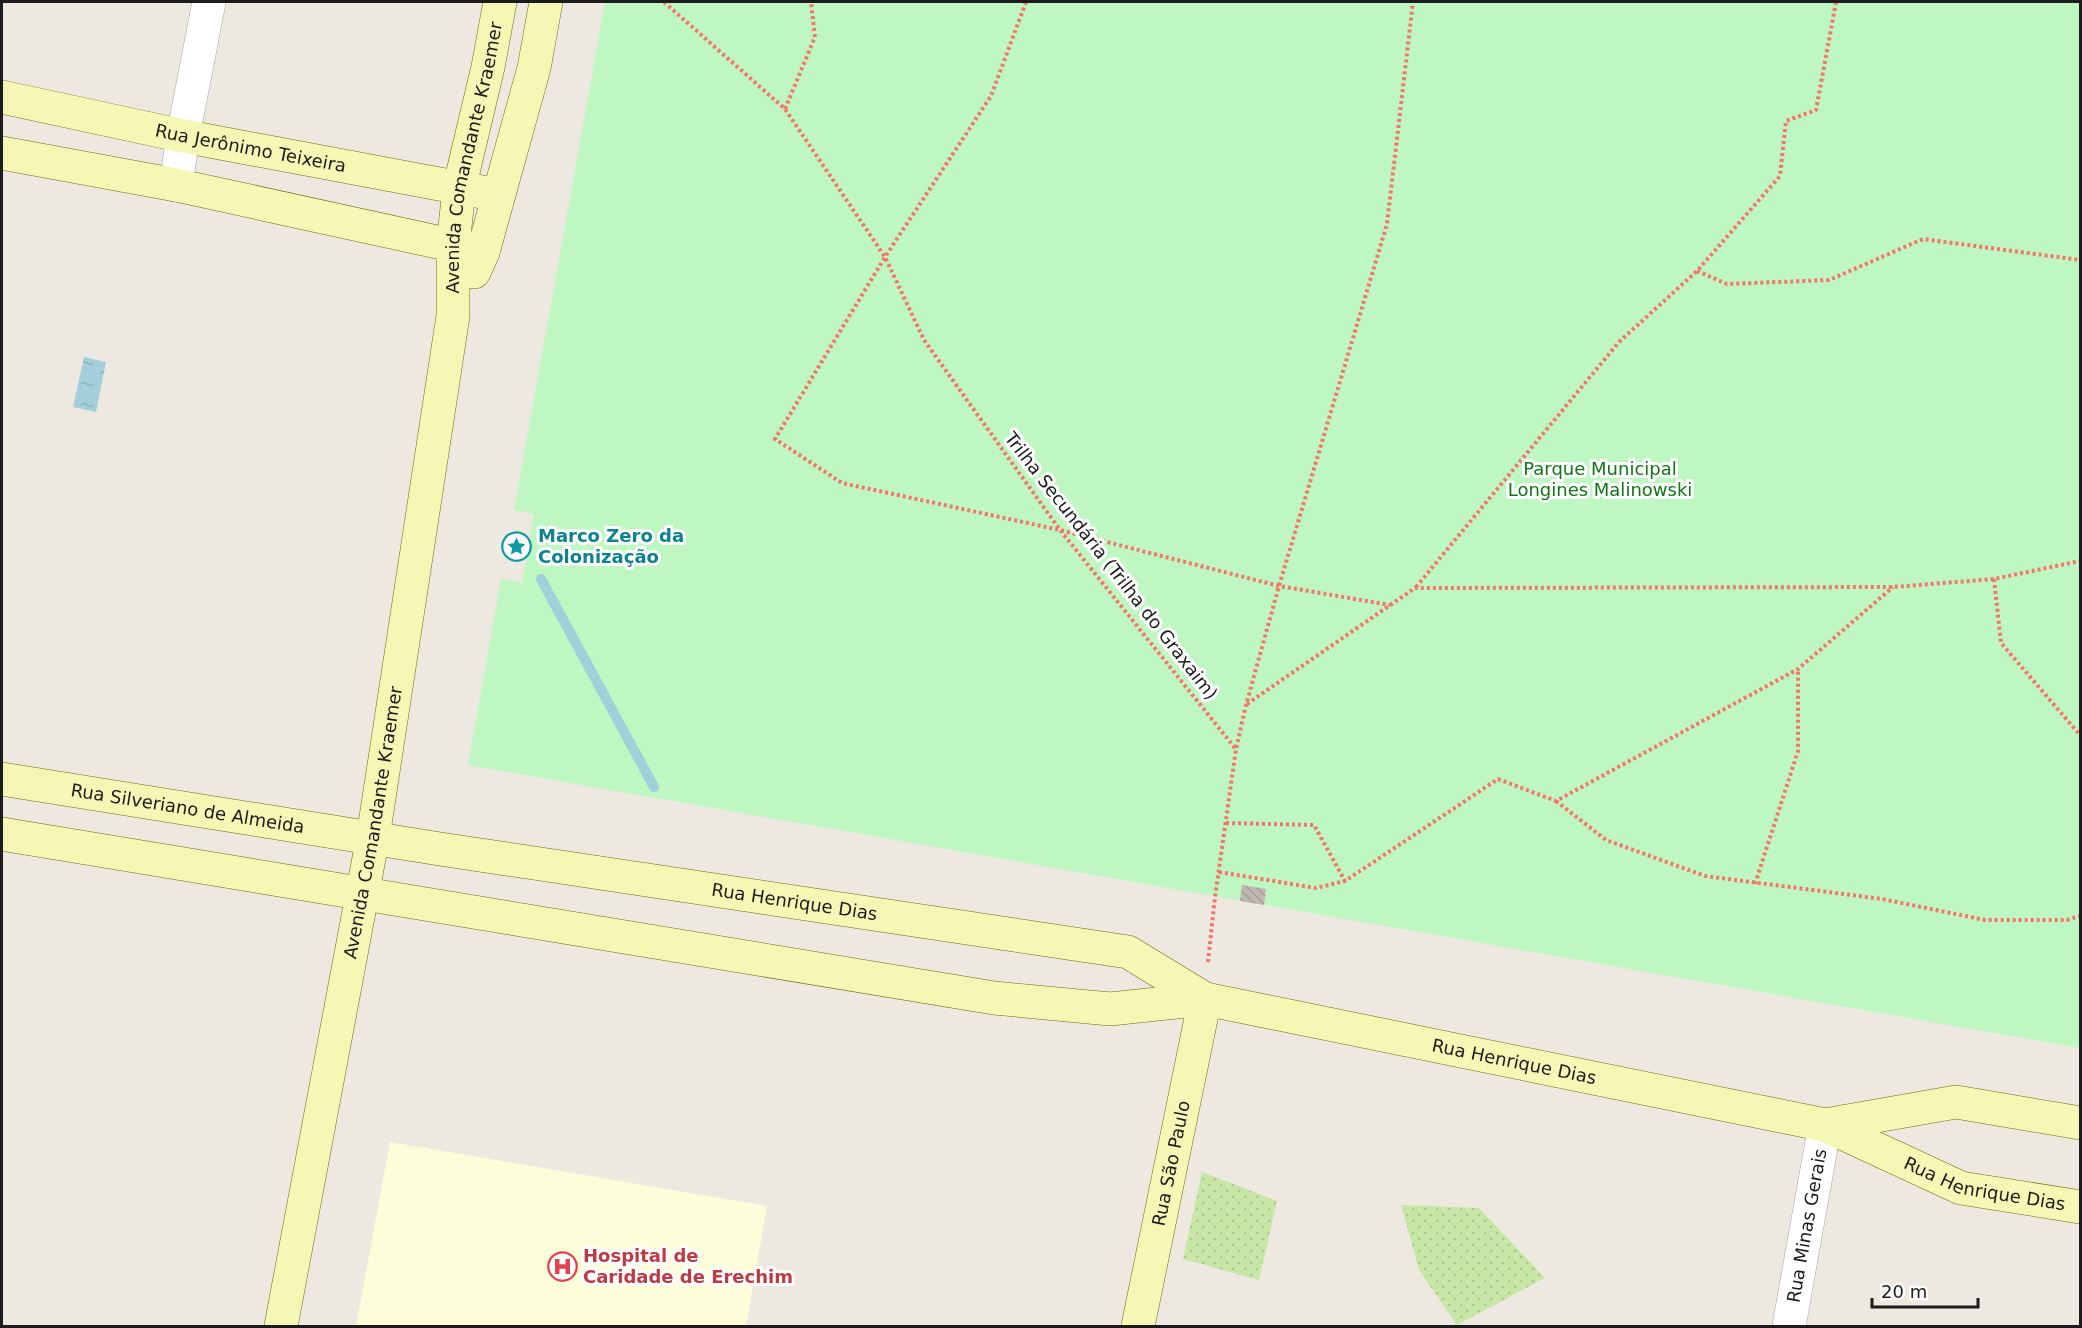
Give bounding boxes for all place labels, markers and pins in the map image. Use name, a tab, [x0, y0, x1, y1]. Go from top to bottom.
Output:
place label: Marco Zero da Colonização	[538, 525, 684, 567]
place icon: Marco Zero da Colonização	[501, 530, 533, 562]
place label: Hospital de Caridade de Erechim	[583, 1245, 793, 1287]
hospital icon: Hospital de Caridade de Erechim	[546, 1250, 578, 1282]

